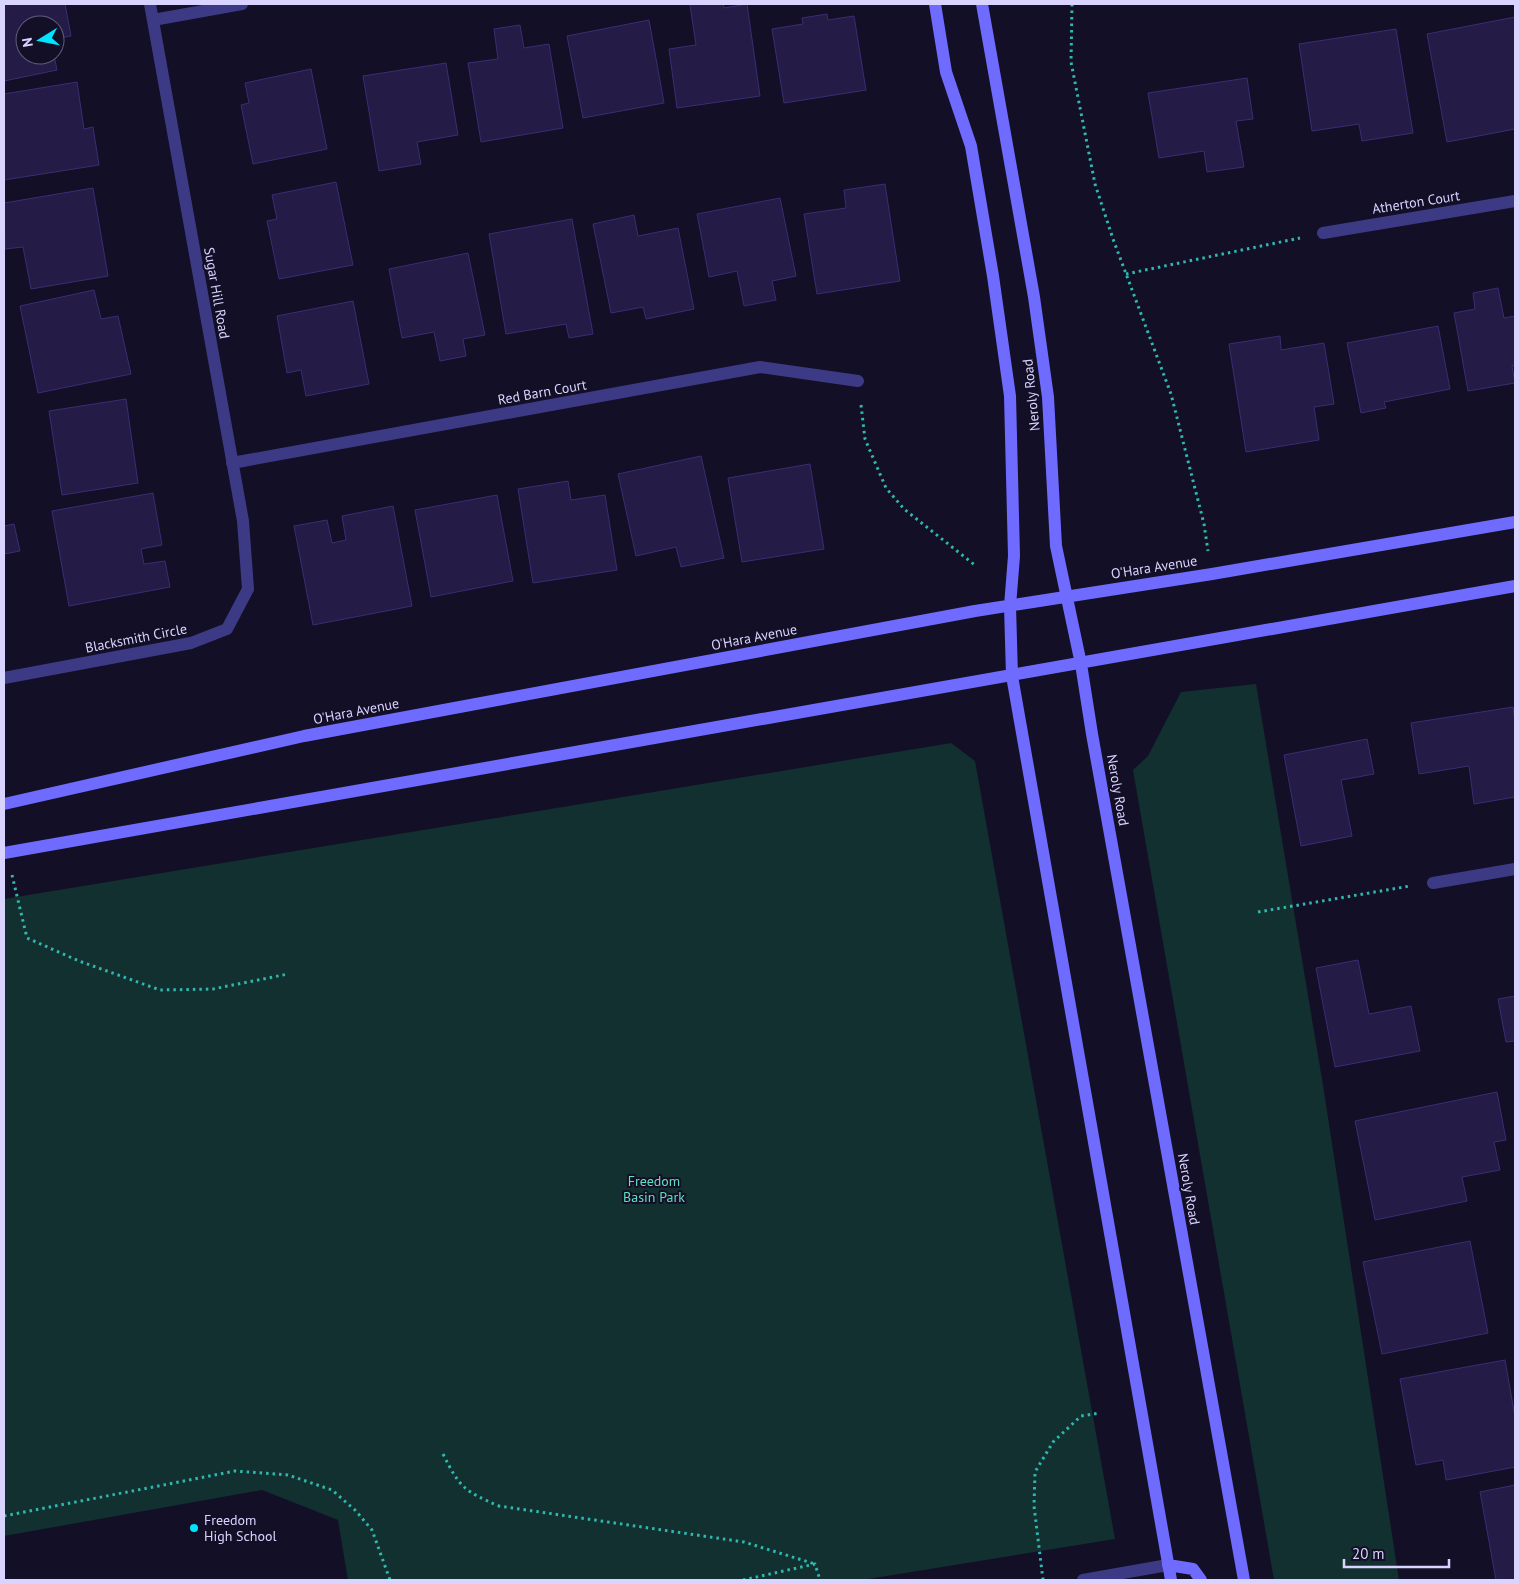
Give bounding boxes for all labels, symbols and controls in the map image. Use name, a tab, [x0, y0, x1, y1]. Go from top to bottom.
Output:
north arrow	[15, 15, 65, 65]
text: N	[18, 36, 37, 48]
street label: Atherton Court	[1371, 186, 1461, 218]
street label: Sugar Hill Road	[200, 246, 234, 340]
street label: Neroly Road	[1018, 358, 1044, 432]
street label: Red Barn Court	[496, 375, 588, 409]
street label: O'Hara Avenue	[1110, 551, 1198, 583]
street label: Blacksmith Circle	[84, 619, 188, 657]
street label: O'Hara Avenue	[710, 620, 798, 654]
street label: O'Hara Avenue	[312, 694, 400, 728]
street label: Neroly Road	[1103, 753, 1133, 827]
street label: Neroly Road	[1174, 1152, 1204, 1226]
park label: Freedom Basin Park	[623, 1172, 685, 1206]
place label: Freedom High School	[204, 1511, 277, 1545]
marker: Freedom High School	[188, 1522, 200, 1534]
scale bar	[1344, 1536, 1449, 1568]
text: 20 m	[1352, 1544, 1385, 1563]

